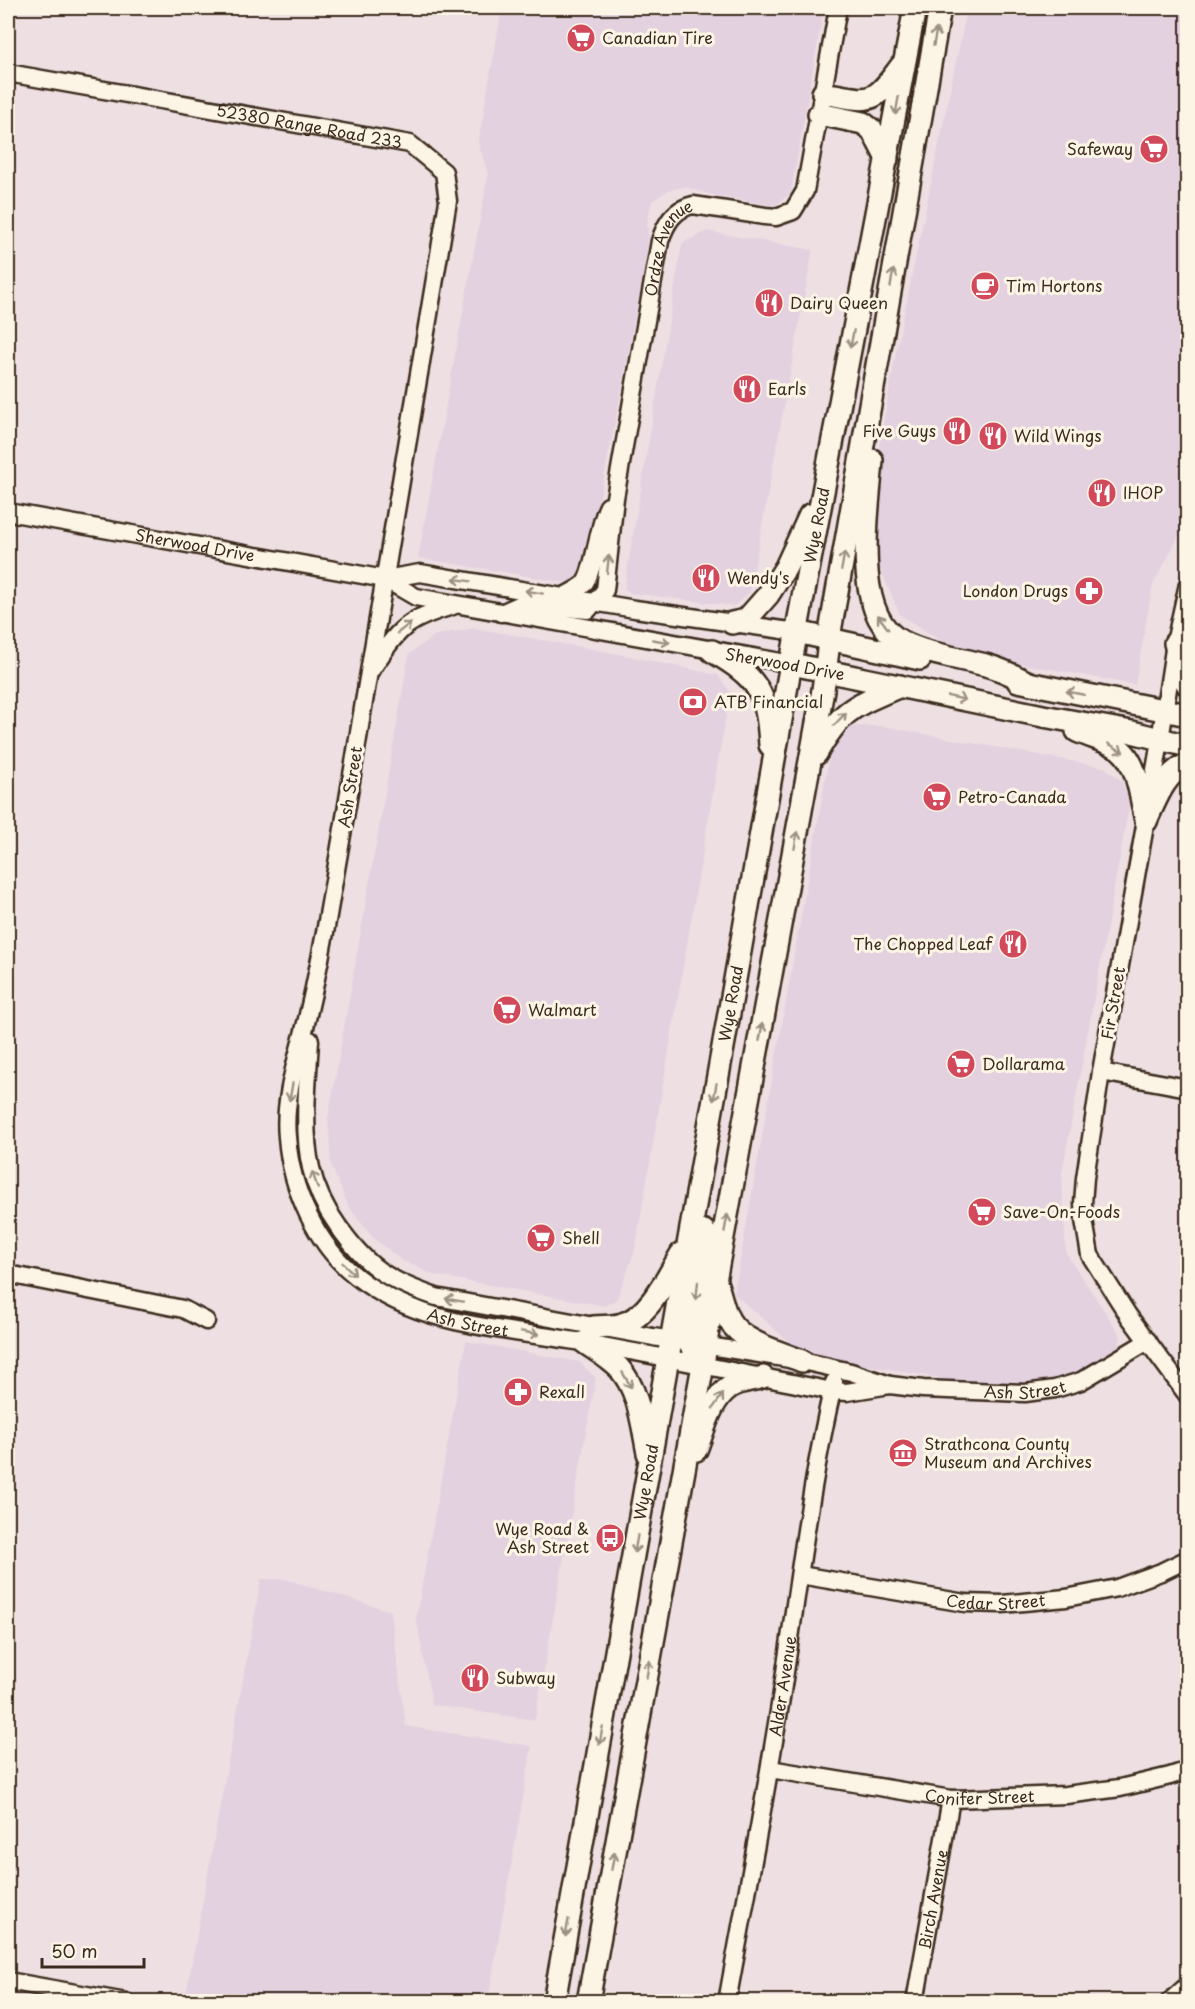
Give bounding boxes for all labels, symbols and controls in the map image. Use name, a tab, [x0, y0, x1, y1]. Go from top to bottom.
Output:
supermarket icon: Canadian Tire	[565, 22, 597, 54]
place label: Canadian Tire	[602, 25, 713, 49]
one-way arrow	[930, 27, 941, 47]
one-way arrow	[891, 96, 902, 116]
street label: 52380 Range Road 233	[215, 97, 404, 153]
supermarket icon: Safeway	[1138, 133, 1170, 165]
place label: Safeway	[1067, 136, 1133, 160]
street label: Ordze Avenue	[638, 193, 696, 298]
one-way arrow	[887, 268, 898, 288]
cafe icon: Tim Hortons	[969, 270, 1001, 302]
place label: Tim Hortons	[1006, 273, 1102, 297]
restaurant icon: Dairy Queen	[753, 287, 785, 319]
place label: Dairy Queen	[790, 290, 888, 314]
one-way arrow	[846, 329, 857, 348]
restaurant icon: Earls	[731, 373, 763, 405]
place label: Earls	[768, 376, 806, 400]
restaurant icon: Five Guys	[941, 415, 973, 447]
place label: Five Guys	[862, 418, 936, 442]
restaurant icon: Wild Wings	[977, 420, 1009, 452]
place label: Wild Wings	[1014, 423, 1101, 447]
restaurant icon: IHOP	[1086, 477, 1118, 509]
place label: IHOP	[1123, 480, 1163, 504]
street label: Wye Road	[797, 485, 835, 565]
street label: Sherwood Drive	[134, 522, 257, 567]
one-way arrow	[837, 551, 848, 571]
one-way arrow	[603, 554, 614, 574]
restaurant icon: Wendy's	[690, 562, 722, 594]
place label: Wendy's	[727, 565, 789, 589]
one-way arrow	[453, 574, 473, 585]
pharmacy icon: London Drugs	[1073, 575, 1105, 607]
place label: London Drugs	[963, 578, 1068, 602]
one-way arrow	[524, 586, 544, 597]
one-way arrow	[877, 615, 889, 631]
one-way arrow	[395, 622, 411, 635]
one-way arrow	[650, 636, 670, 647]
street label: Sherwood Drive	[724, 641, 847, 685]
bank icon: ATB Financial	[677, 686, 709, 718]
one-way arrow	[1066, 687, 1086, 698]
place label: ATB Financial	[714, 689, 823, 713]
one-way arrow	[947, 693, 966, 704]
one-way arrow	[833, 712, 847, 727]
one-way arrow	[1107, 742, 1124, 754]
street label: Ash Street	[331, 744, 367, 829]
supermarket icon: Petro-Canada	[921, 781, 953, 813]
place label: Petro-Canada	[958, 784, 1066, 808]
one-way arrow	[791, 830, 802, 850]
restaurant icon: The Chopped Leaf	[997, 928, 1029, 960]
place label: The Chopped Leaf	[853, 931, 993, 955]
street label: Wye Road	[711, 963, 748, 1043]
street label: Fir Street	[1094, 964, 1130, 1041]
supermarket icon: Walmart	[491, 994, 523, 1026]
place label: Walmart	[528, 997, 597, 1021]
one-way arrow	[756, 1022, 767, 1042]
supermarket icon: Dollarama	[945, 1048, 977, 1080]
place label: Dollarama	[982, 1051, 1065, 1075]
one-way arrow	[285, 1082, 296, 1101]
one-way arrow	[709, 1082, 720, 1101]
one-way arrow	[308, 1171, 319, 1190]
supermarket icon: Save-On-Foods	[966, 1196, 998, 1228]
place label: Save-On-Foods	[1003, 1199, 1120, 1223]
one-way arrow	[721, 1214, 732, 1234]
supermarket icon: Shell	[525, 1222, 557, 1254]
place label: Shell	[562, 1225, 600, 1249]
one-way arrow	[341, 1262, 356, 1276]
one-way arrow	[691, 1280, 702, 1300]
one-way arrow	[445, 1295, 464, 1306]
street label: Ash Street	[425, 1301, 511, 1342]
one-way arrow	[519, 1328, 539, 1339]
one-way arrow	[621, 1371, 633, 1388]
street label: Ash Street	[984, 1373, 1069, 1404]
pharmacy icon: Rexall	[502, 1376, 534, 1408]
place label: Rexall	[539, 1379, 585, 1403]
one-way arrow	[712, 1393, 724, 1409]
place label: Strathcona County Museum and Archives	[924, 1431, 1092, 1473]
museum icon: Strathcona County Museum and Archives	[887, 1437, 919, 1469]
street label: Wye Road	[627, 1442, 664, 1522]
place label: Wye Road & Ash Street	[495, 1516, 589, 1558]
bus stop icon: Wye Road & Ash Street	[594, 1522, 626, 1554]
one-way arrow	[630, 1534, 641, 1553]
street label: Cedar Street	[944, 1587, 1047, 1615]
street label: Alder Avenue	[762, 1634, 801, 1738]
one-way arrow	[643, 1660, 654, 1680]
restaurant icon: Subway	[459, 1662, 491, 1694]
place label: Subway	[496, 1665, 555, 1689]
one-way arrow	[596, 1725, 607, 1745]
street label: Conifer Street	[923, 1782, 1035, 1811]
street label: Birch Avenue	[912, 1848, 953, 1951]
one-way arrow	[608, 1852, 619, 1872]
one-way arrow	[561, 1917, 572, 1937]
scale bar	[42, 1931, 144, 1969]
text: 50 m	[51, 1937, 98, 1964]

